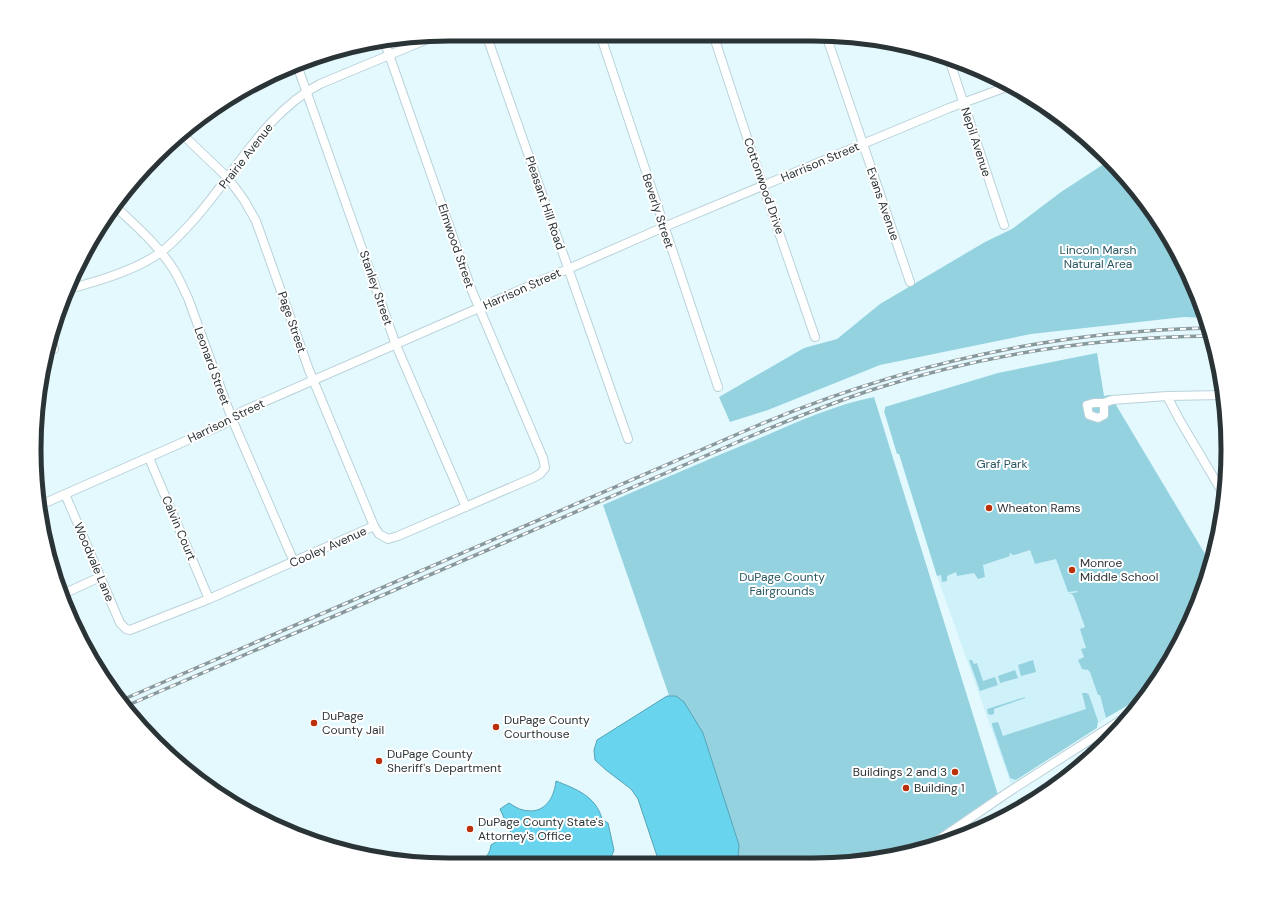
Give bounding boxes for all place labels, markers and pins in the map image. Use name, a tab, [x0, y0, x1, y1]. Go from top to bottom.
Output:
place label: Wheaton Rams	[997, 500, 1081, 516]
marker: Wheaton Rams	[984, 503, 994, 513]
place label: Monroe Middle School	[1080, 555, 1158, 585]
marker: Monroe Middle School	[1067, 565, 1077, 575]
place label: DuPage County Jail	[322, 708, 384, 738]
place label: DuPage County Courthouse	[504, 712, 590, 742]
marker: DuPage County Jail	[309, 718, 319, 728]
marker: DuPage County Courthouse	[491, 722, 501, 732]
place label: DuPage County Sheriff's Department	[387, 746, 502, 776]
marker: DuPage County Sheriff's Department	[374, 756, 384, 766]
place label: Buildings 2 and 3	[853, 764, 947, 780]
marker: Buildings 2 and 3	[950, 767, 960, 777]
place label: Building 1	[914, 780, 965, 796]
marker: Building 1	[901, 783, 911, 793]
place label: DuPage County State's Attorney's Office	[478, 814, 604, 844]
marker: DuPage County State's Attorney's Office	[465, 824, 475, 834]

